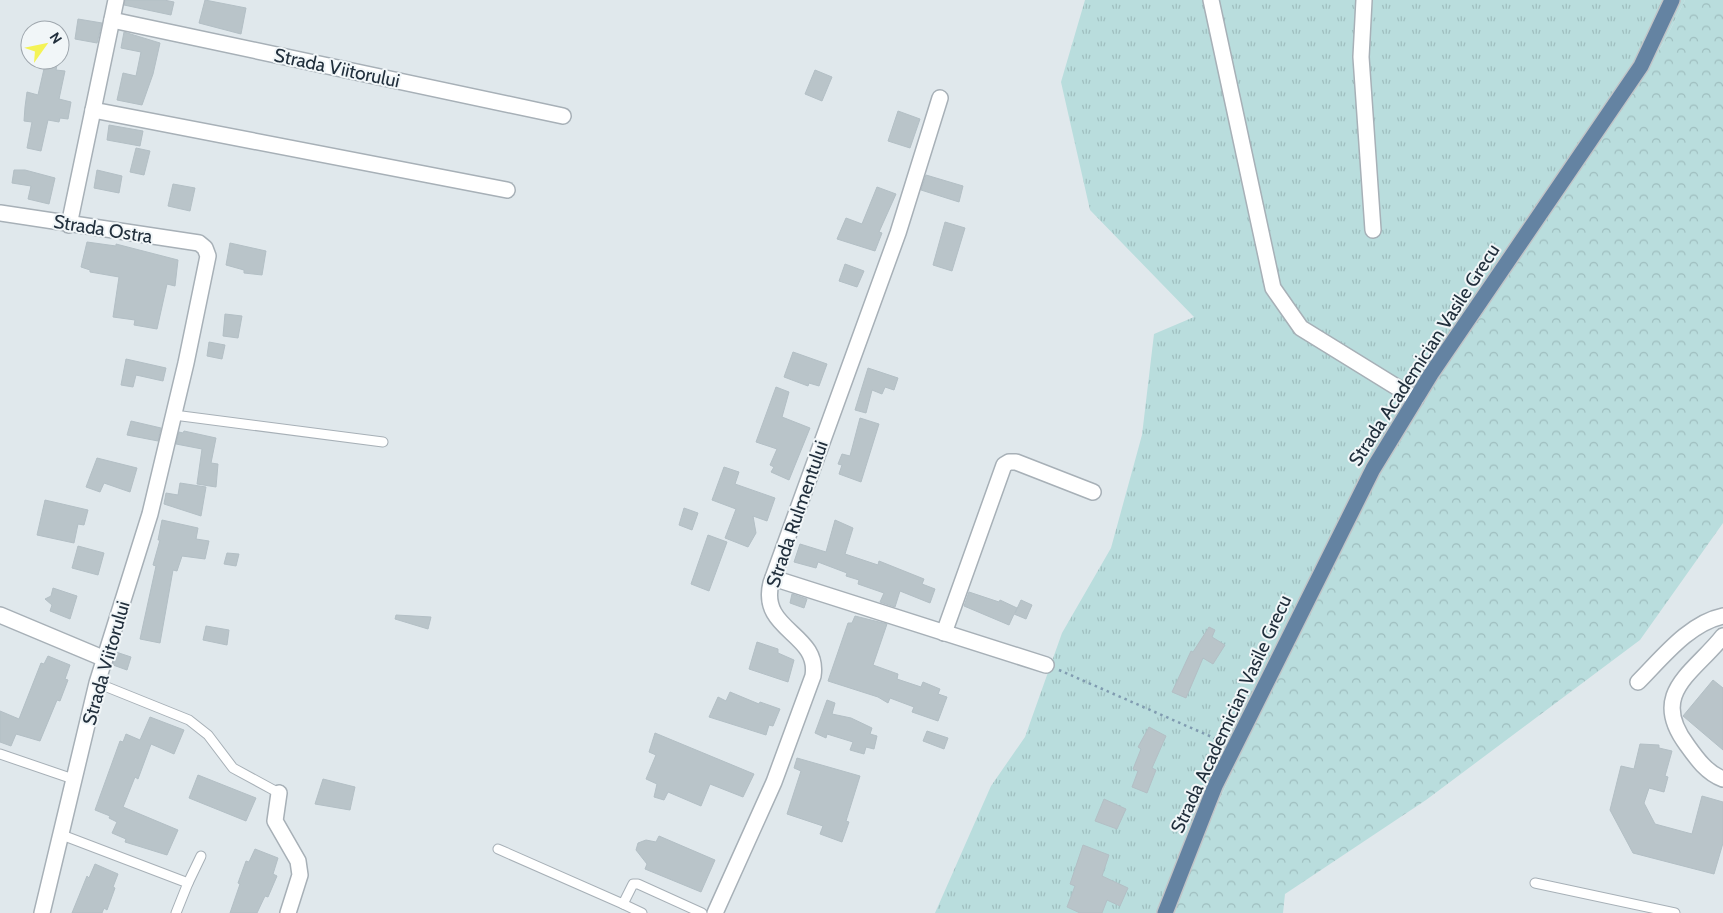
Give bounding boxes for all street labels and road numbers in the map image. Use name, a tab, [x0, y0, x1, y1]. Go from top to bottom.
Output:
street label: Strada Viitorului	[272, 43, 402, 93]
street label: Strada Ostra	[52, 210, 154, 248]
street label: Strada Academician Vasile Grecu	[1344, 240, 1504, 470]
street label: Strada Rulmentului	[761, 438, 833, 590]
street label: Strada Academician Vasile Grecu	[1166, 591, 1296, 837]
street label: Strada Viitorului	[77, 598, 135, 728]

